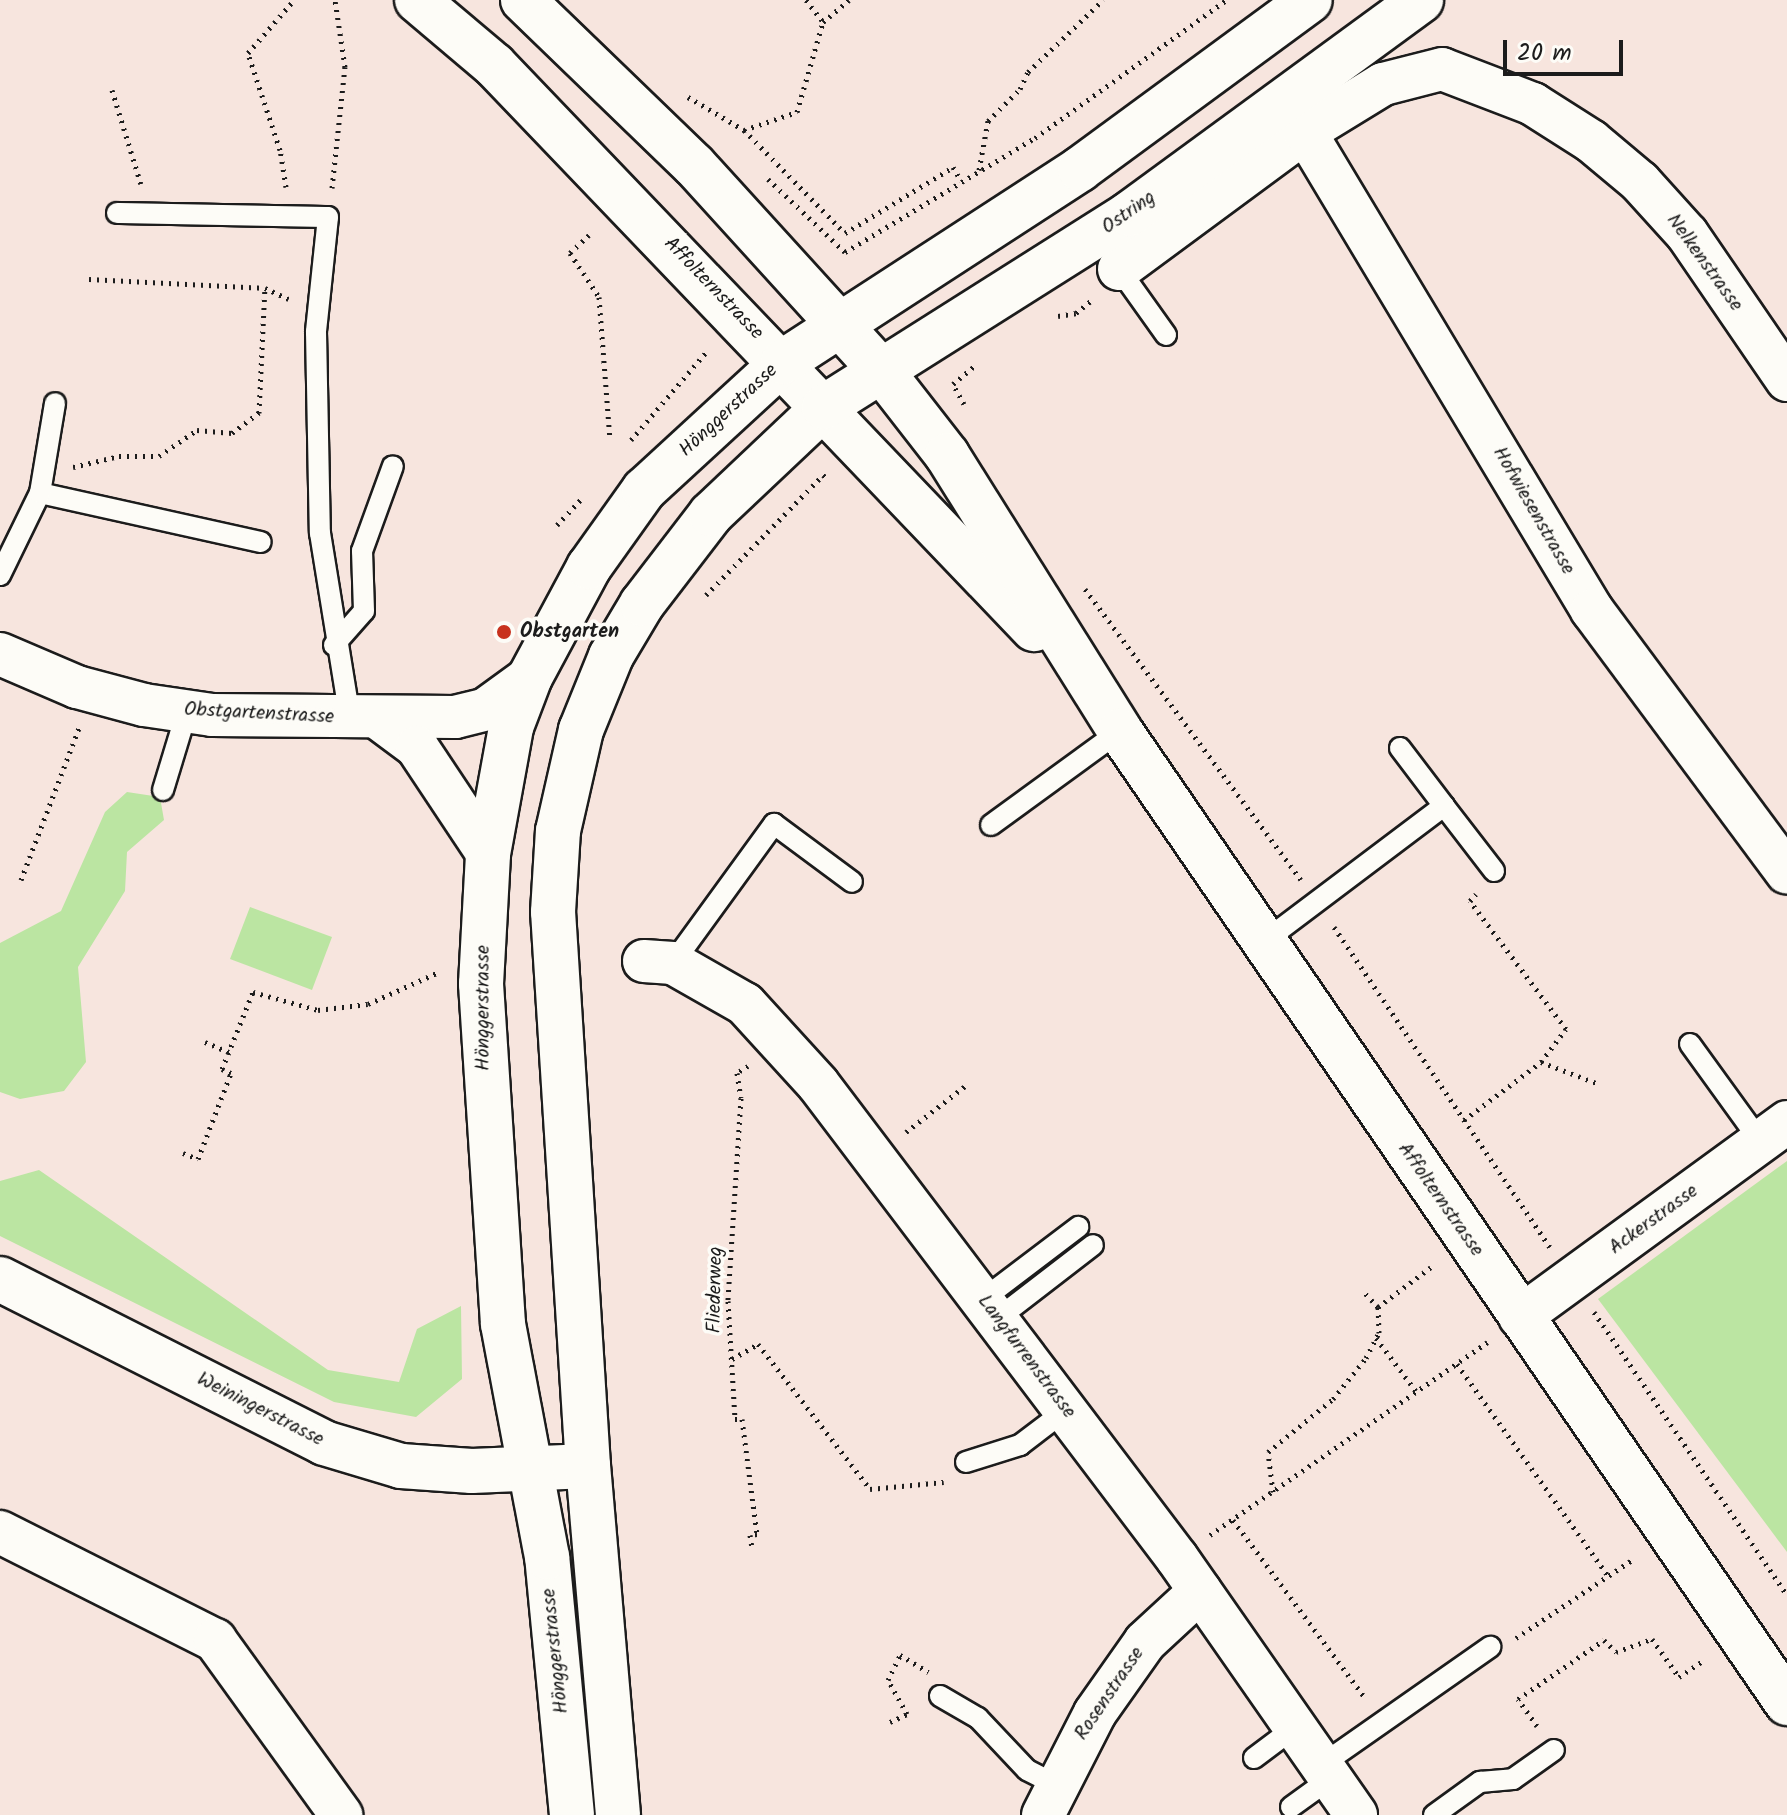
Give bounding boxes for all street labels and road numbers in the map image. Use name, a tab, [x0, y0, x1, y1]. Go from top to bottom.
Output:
street label: Ostring	[1098, 186, 1160, 240]
street label: Nelkenstrasse	[1661, 210, 1747, 316]
street label: Affolternstrasse	[658, 233, 768, 345]
street label: Hönggerstrasse	[675, 359, 783, 463]
street label: Hofwiesenstrasse	[1487, 443, 1579, 579]
street label: Obstgartenstrasse	[183, 698, 335, 730]
street label: Hönggerstrasse	[472, 945, 496, 1071]
street label: Affolternstrasse	[1392, 1138, 1488, 1262]
street label: Ackerstrasse	[1605, 1180, 1703, 1260]
street label: Fliederweg	[703, 1246, 729, 1334]
street label: Langfurrenstrasse	[972, 1290, 1080, 1424]
street label: Weiningerstrasse	[193, 1368, 327, 1452]
street label: Hönggerstrasse	[537, 1587, 575, 1715]
street label: Rosenstrasse	[1070, 1643, 1150, 1745]

